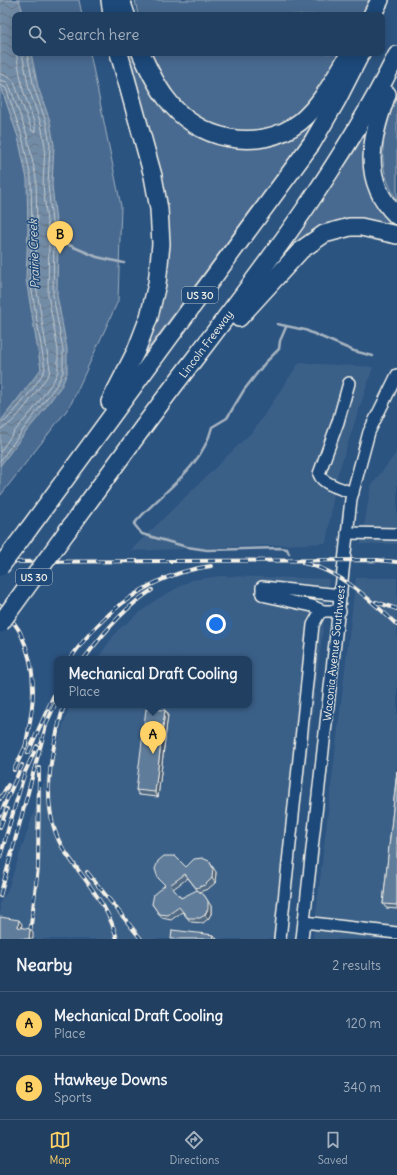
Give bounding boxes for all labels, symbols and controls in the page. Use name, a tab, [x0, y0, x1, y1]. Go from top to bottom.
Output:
search box	[12, 12, 385, 56]
icon: search	[26, 23, 48, 45]
text: Search here	[58, 25, 139, 44]
water label: Prairie Creek	[25, 218, 42, 289]
pin: B	[47, 221, 73, 254]
road number: US 30	[182, 287, 218, 303]
street label: Lincoln Freeway	[176, 307, 236, 381]
road number: US 30	[16, 569, 52, 585]
street label: Waconia Avenue Southwest	[320, 584, 348, 722]
your location	[206, 614, 226, 634]
popup	[54, 656, 252, 708]
text: Mechanical Draft Cooling	[68, 664, 238, 683]
text: Place	[68, 683, 100, 700]
pin: A	[140, 721, 166, 754]
text: Nearby	[16, 954, 72, 976]
text: 2 results	[332, 957, 381, 974]
text: Mechanical Draft Cooling	[54, 1006, 223, 1025]
text: A	[25, 1015, 33, 1032]
text: 120 m	[346, 1015, 381, 1032]
text: Place	[54, 1025, 85, 1042]
text: Hawkeye Downs	[54, 1070, 167, 1089]
text: B	[25, 1079, 33, 1096]
text: 340 m	[343, 1079, 381, 1096]
text: Sports	[54, 1089, 92, 1106]
tab: Map	[49, 1129, 71, 1167]
tab: Directions	[170, 1129, 219, 1167]
tab: Saved	[318, 1129, 348, 1167]

